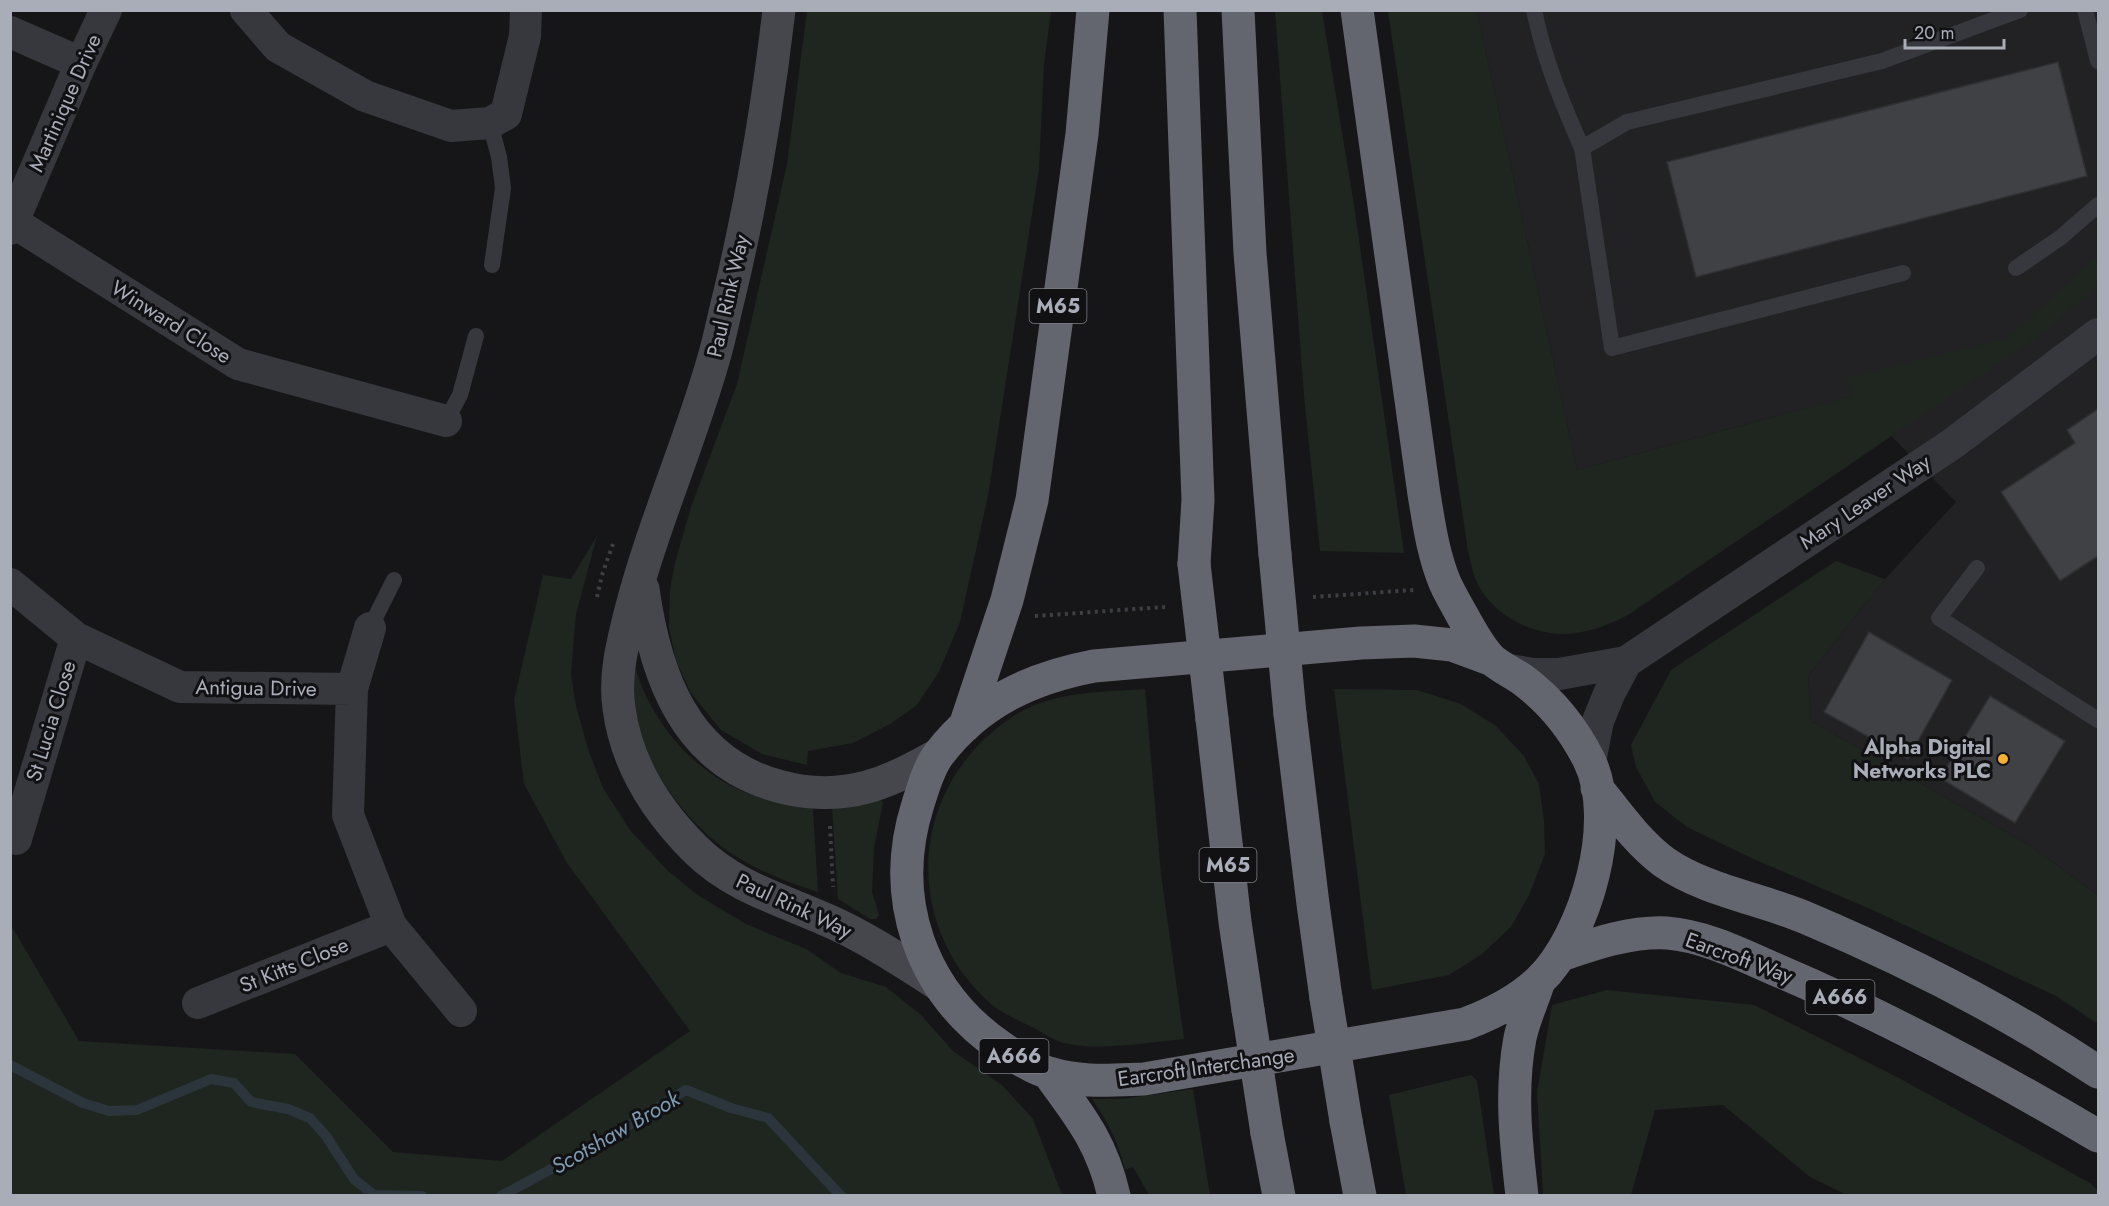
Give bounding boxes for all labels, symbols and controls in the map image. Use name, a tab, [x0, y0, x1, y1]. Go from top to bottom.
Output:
scale bar	[1905, 12, 2004, 50]
text: 20 m	[1914, 20, 1954, 46]
street label: Martinique Drive	[21, 29, 109, 177]
street label: Paul Rink Way	[699, 231, 757, 360]
street label: Winward Close	[105, 273, 237, 371]
road number: M65	[1030, 289, 1086, 323]
street label: Mary Leaver Way	[1794, 447, 1937, 557]
street label: St Lucia Close	[18, 657, 84, 785]
street label: Antigua Drive	[195, 672, 317, 704]
place label: Alpha Digital Networks PLC	[1853, 732, 1991, 786]
marker: Alpha Digital Networks PLC	[1996, 752, 2010, 766]
road number: M65	[1200, 848, 1256, 882]
street label: Paul Rink Way	[731, 866, 858, 946]
street label: Earcroft Way	[1681, 925, 1798, 992]
street label: St Kitts Close	[235, 929, 353, 1000]
road number: A666	[1806, 980, 1874, 1014]
road number: A666	[980, 1039, 1048, 1073]
street label: Earcroft Interchange	[1116, 1040, 1296, 1094]
water label: Scotshaw Brook	[545, 1082, 686, 1182]

